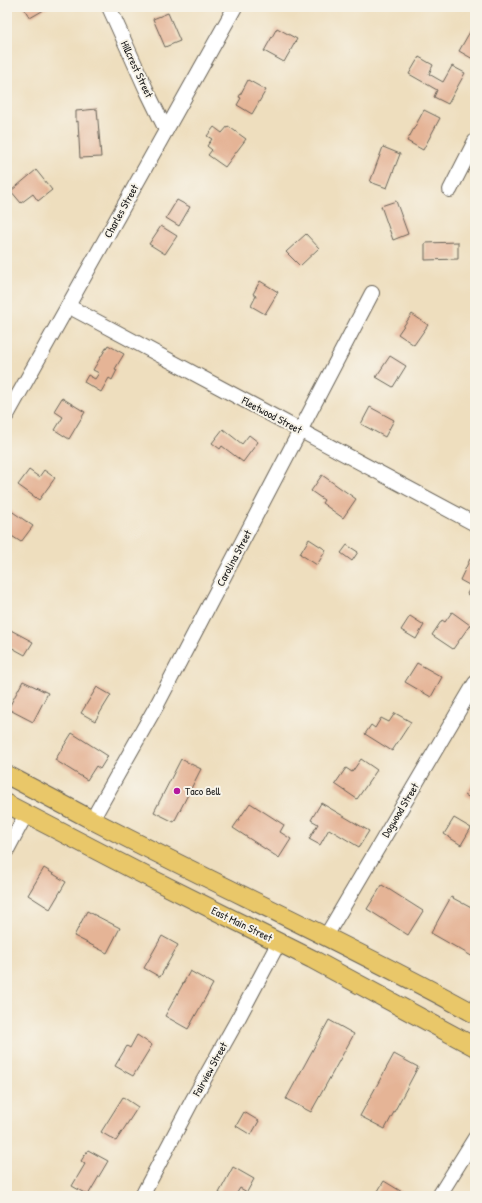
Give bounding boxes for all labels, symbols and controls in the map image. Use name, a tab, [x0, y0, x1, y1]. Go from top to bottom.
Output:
street label: Hillcrest Street	[118, 38, 156, 100]
street label: Charles Street	[101, 182, 141, 240]
street label: Fleetwood Street	[239, 393, 305, 437]
street label: Carolina Street	[213, 527, 255, 589]
street label: Dogwood Street	[378, 780, 422, 840]
place label: Taco Bell	[185, 784, 221, 798]
marker: Taco Bell	[172, 786, 182, 796]
street label: East Main Street	[209, 903, 275, 945]
street label: Fairview Street	[189, 1039, 231, 1099]

